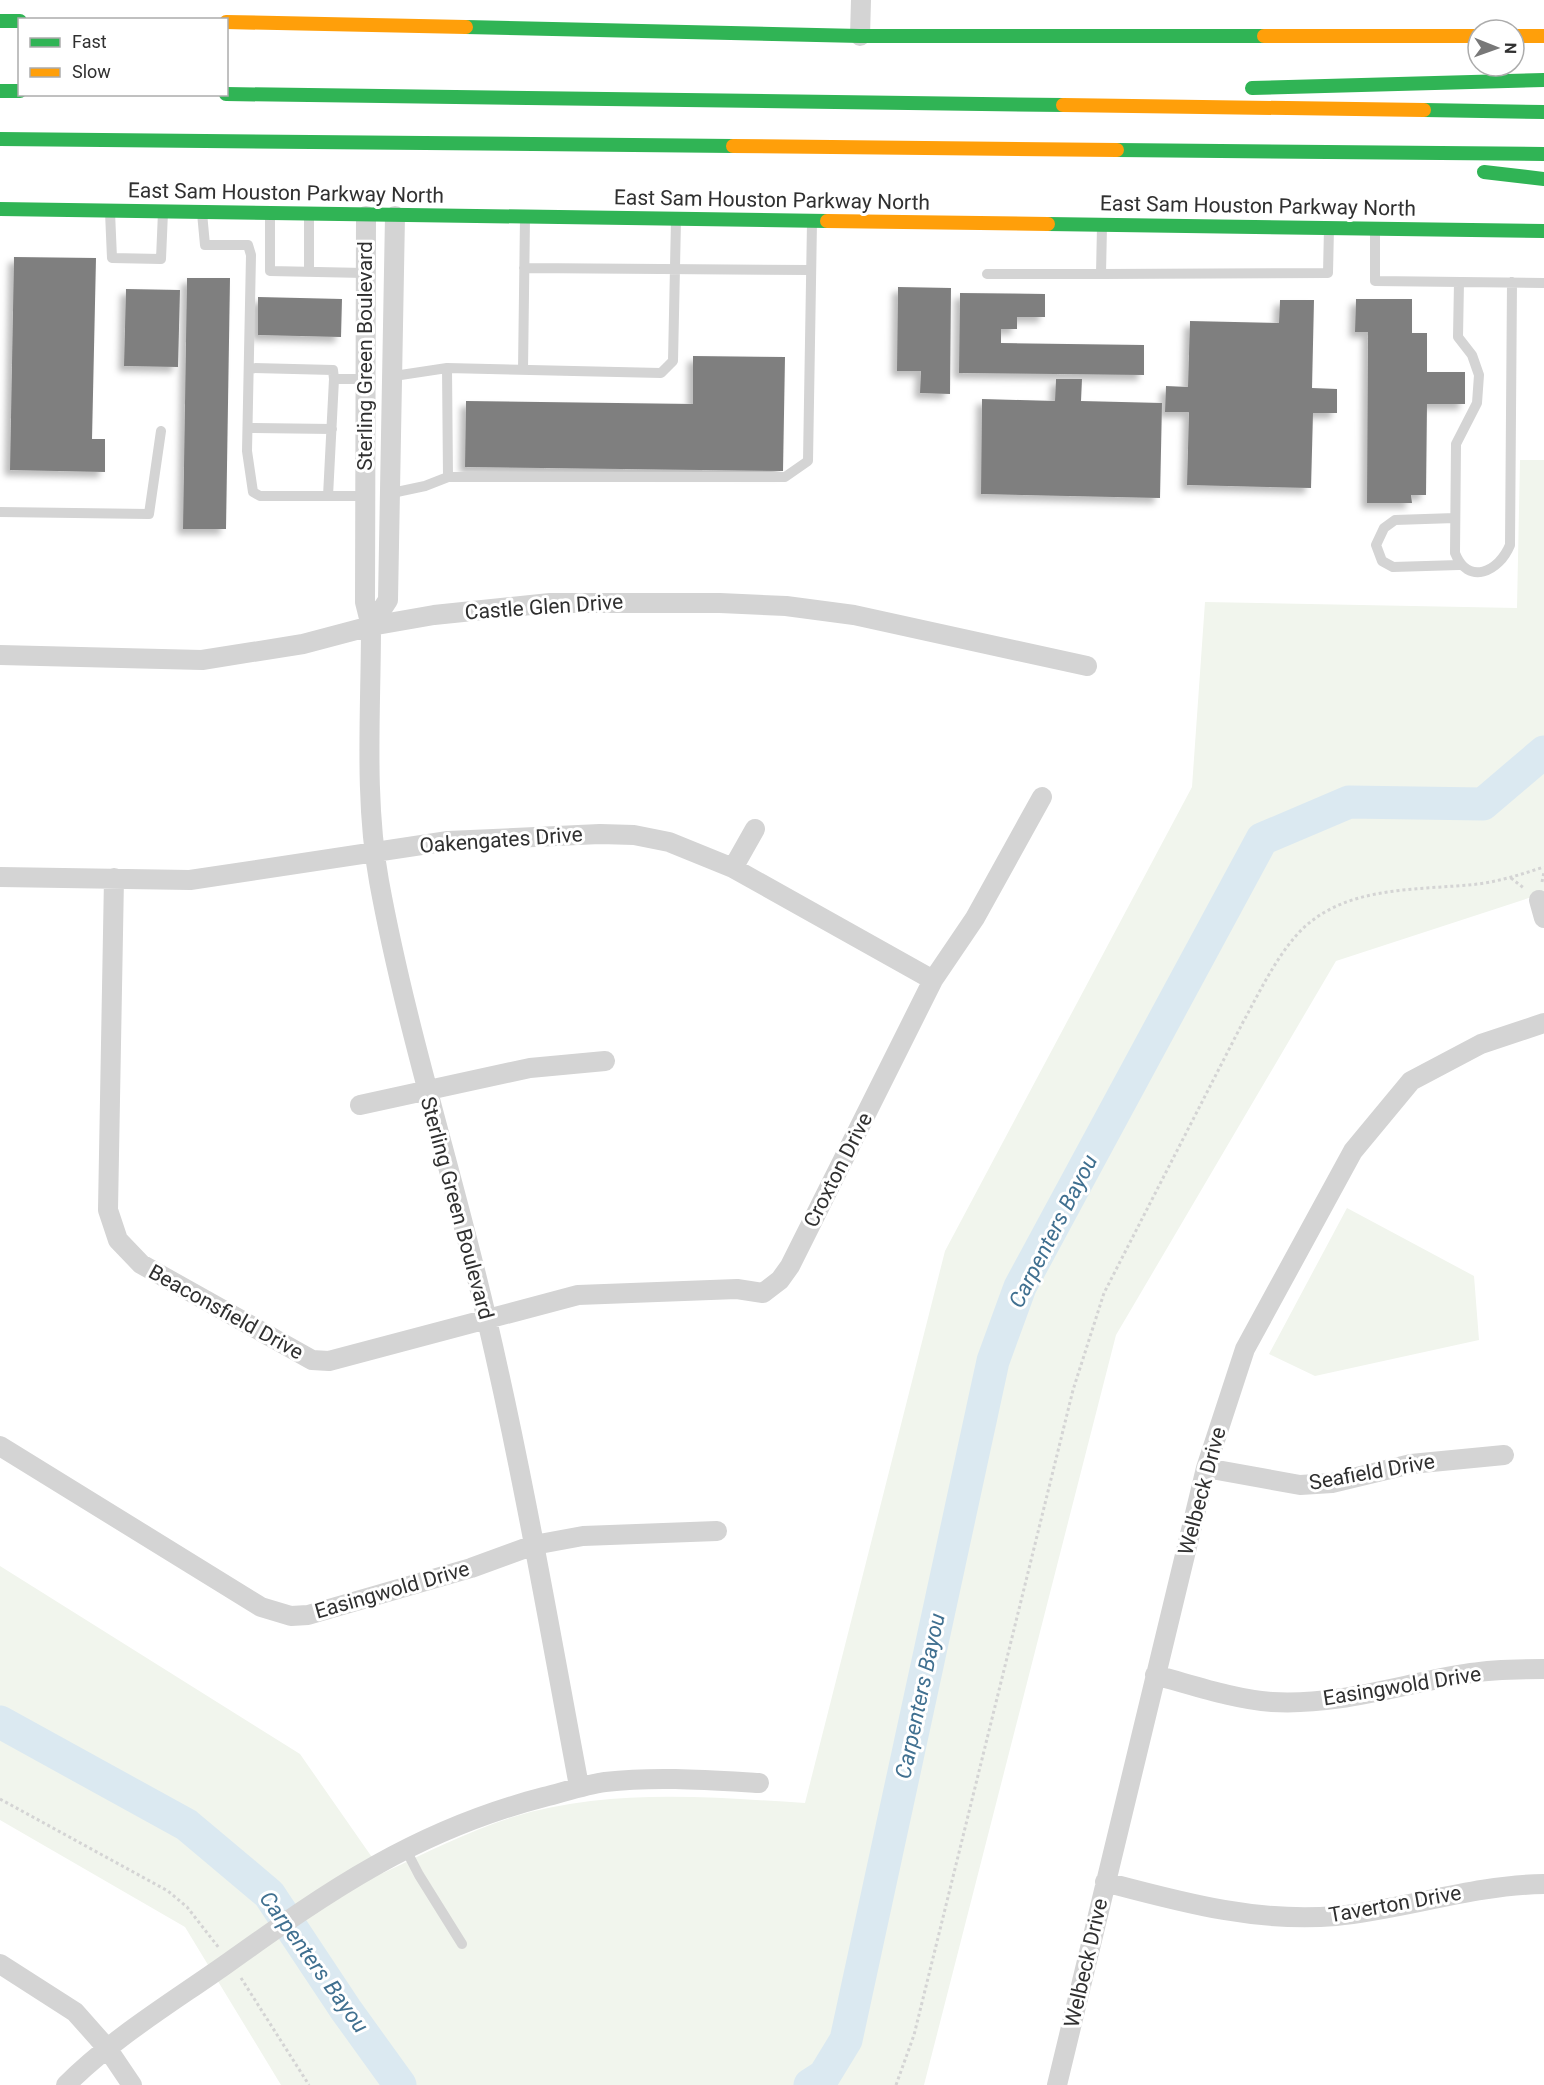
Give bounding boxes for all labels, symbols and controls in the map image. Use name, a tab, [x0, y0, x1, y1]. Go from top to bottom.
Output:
legend	[18, 18, 228, 96]
north arrow	[1466, 18, 1526, 78]
text: Fast	[72, 31, 107, 52]
text: N	[1501, 42, 1520, 54]
text: Slow	[72, 61, 111, 82]
street label: East Sam Houston Parkway North	[128, 178, 444, 208]
street label: East Sam Houston Parkway North	[614, 185, 930, 215]
street label: East Sam Houston Parkway North	[1100, 191, 1416, 221]
street label: Sterling Green Boulevard	[353, 241, 377, 471]
street label: Castle Glen Drive	[464, 589, 624, 625]
street label: Oakengates Drive	[419, 822, 583, 858]
street label: Sterling Green Boulevard	[416, 1094, 498, 1322]
street label: Croxton Drive	[799, 1109, 877, 1231]
water label: Carpenters Bayou	[1004, 1150, 1102, 1312]
street label: Beaconsfield Drive	[144, 1260, 308, 1364]
street label: Welbeck Drive	[1173, 1424, 1231, 1558]
street label: Seafield Drive	[1307, 1449, 1437, 1495]
street label: Easingwold Drive	[312, 1556, 472, 1624]
water label: Carpenters Bayou	[890, 1611, 950, 1781]
street label: Easingwold Drive	[1321, 1662, 1483, 1710]
street label: Taverton Drive	[1327, 1881, 1463, 1927]
water label: Carpenters Bayou	[254, 1887, 374, 2038]
street label: Welbeck Drive	[1060, 1896, 1112, 2030]

